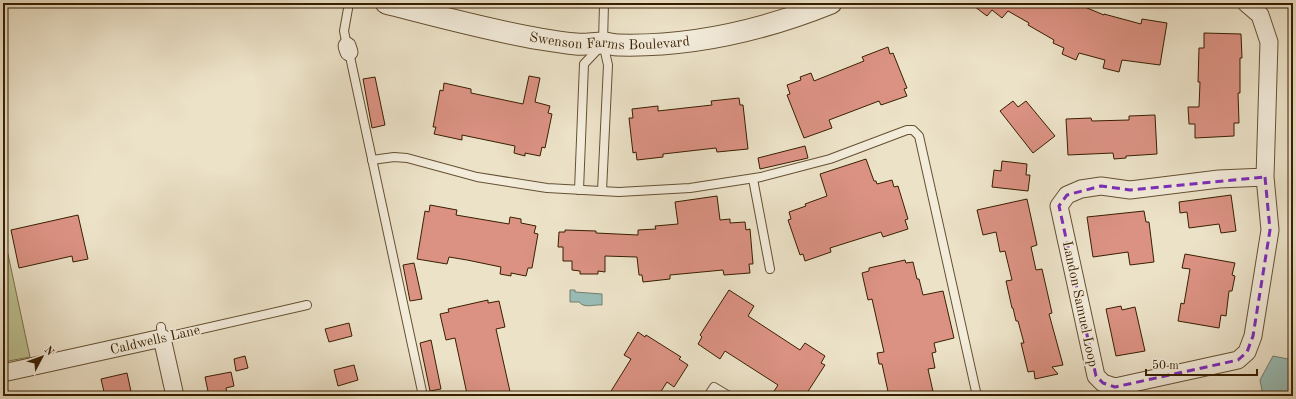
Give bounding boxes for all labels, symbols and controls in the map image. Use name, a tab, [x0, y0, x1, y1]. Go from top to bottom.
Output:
street label: Swenson Farms Boulevard	[528, 30, 691, 52]
street label: Landon Samuel Loop	[1060, 240, 1100, 368]
street label: Caldwells Lane	[109, 323, 201, 357]
north arrow	[22, 337, 62, 377]
text: N	[42, 345, 56, 359]
scale bar	[1146, 351, 1257, 377]
text: 50 m	[1152, 359, 1179, 372]

